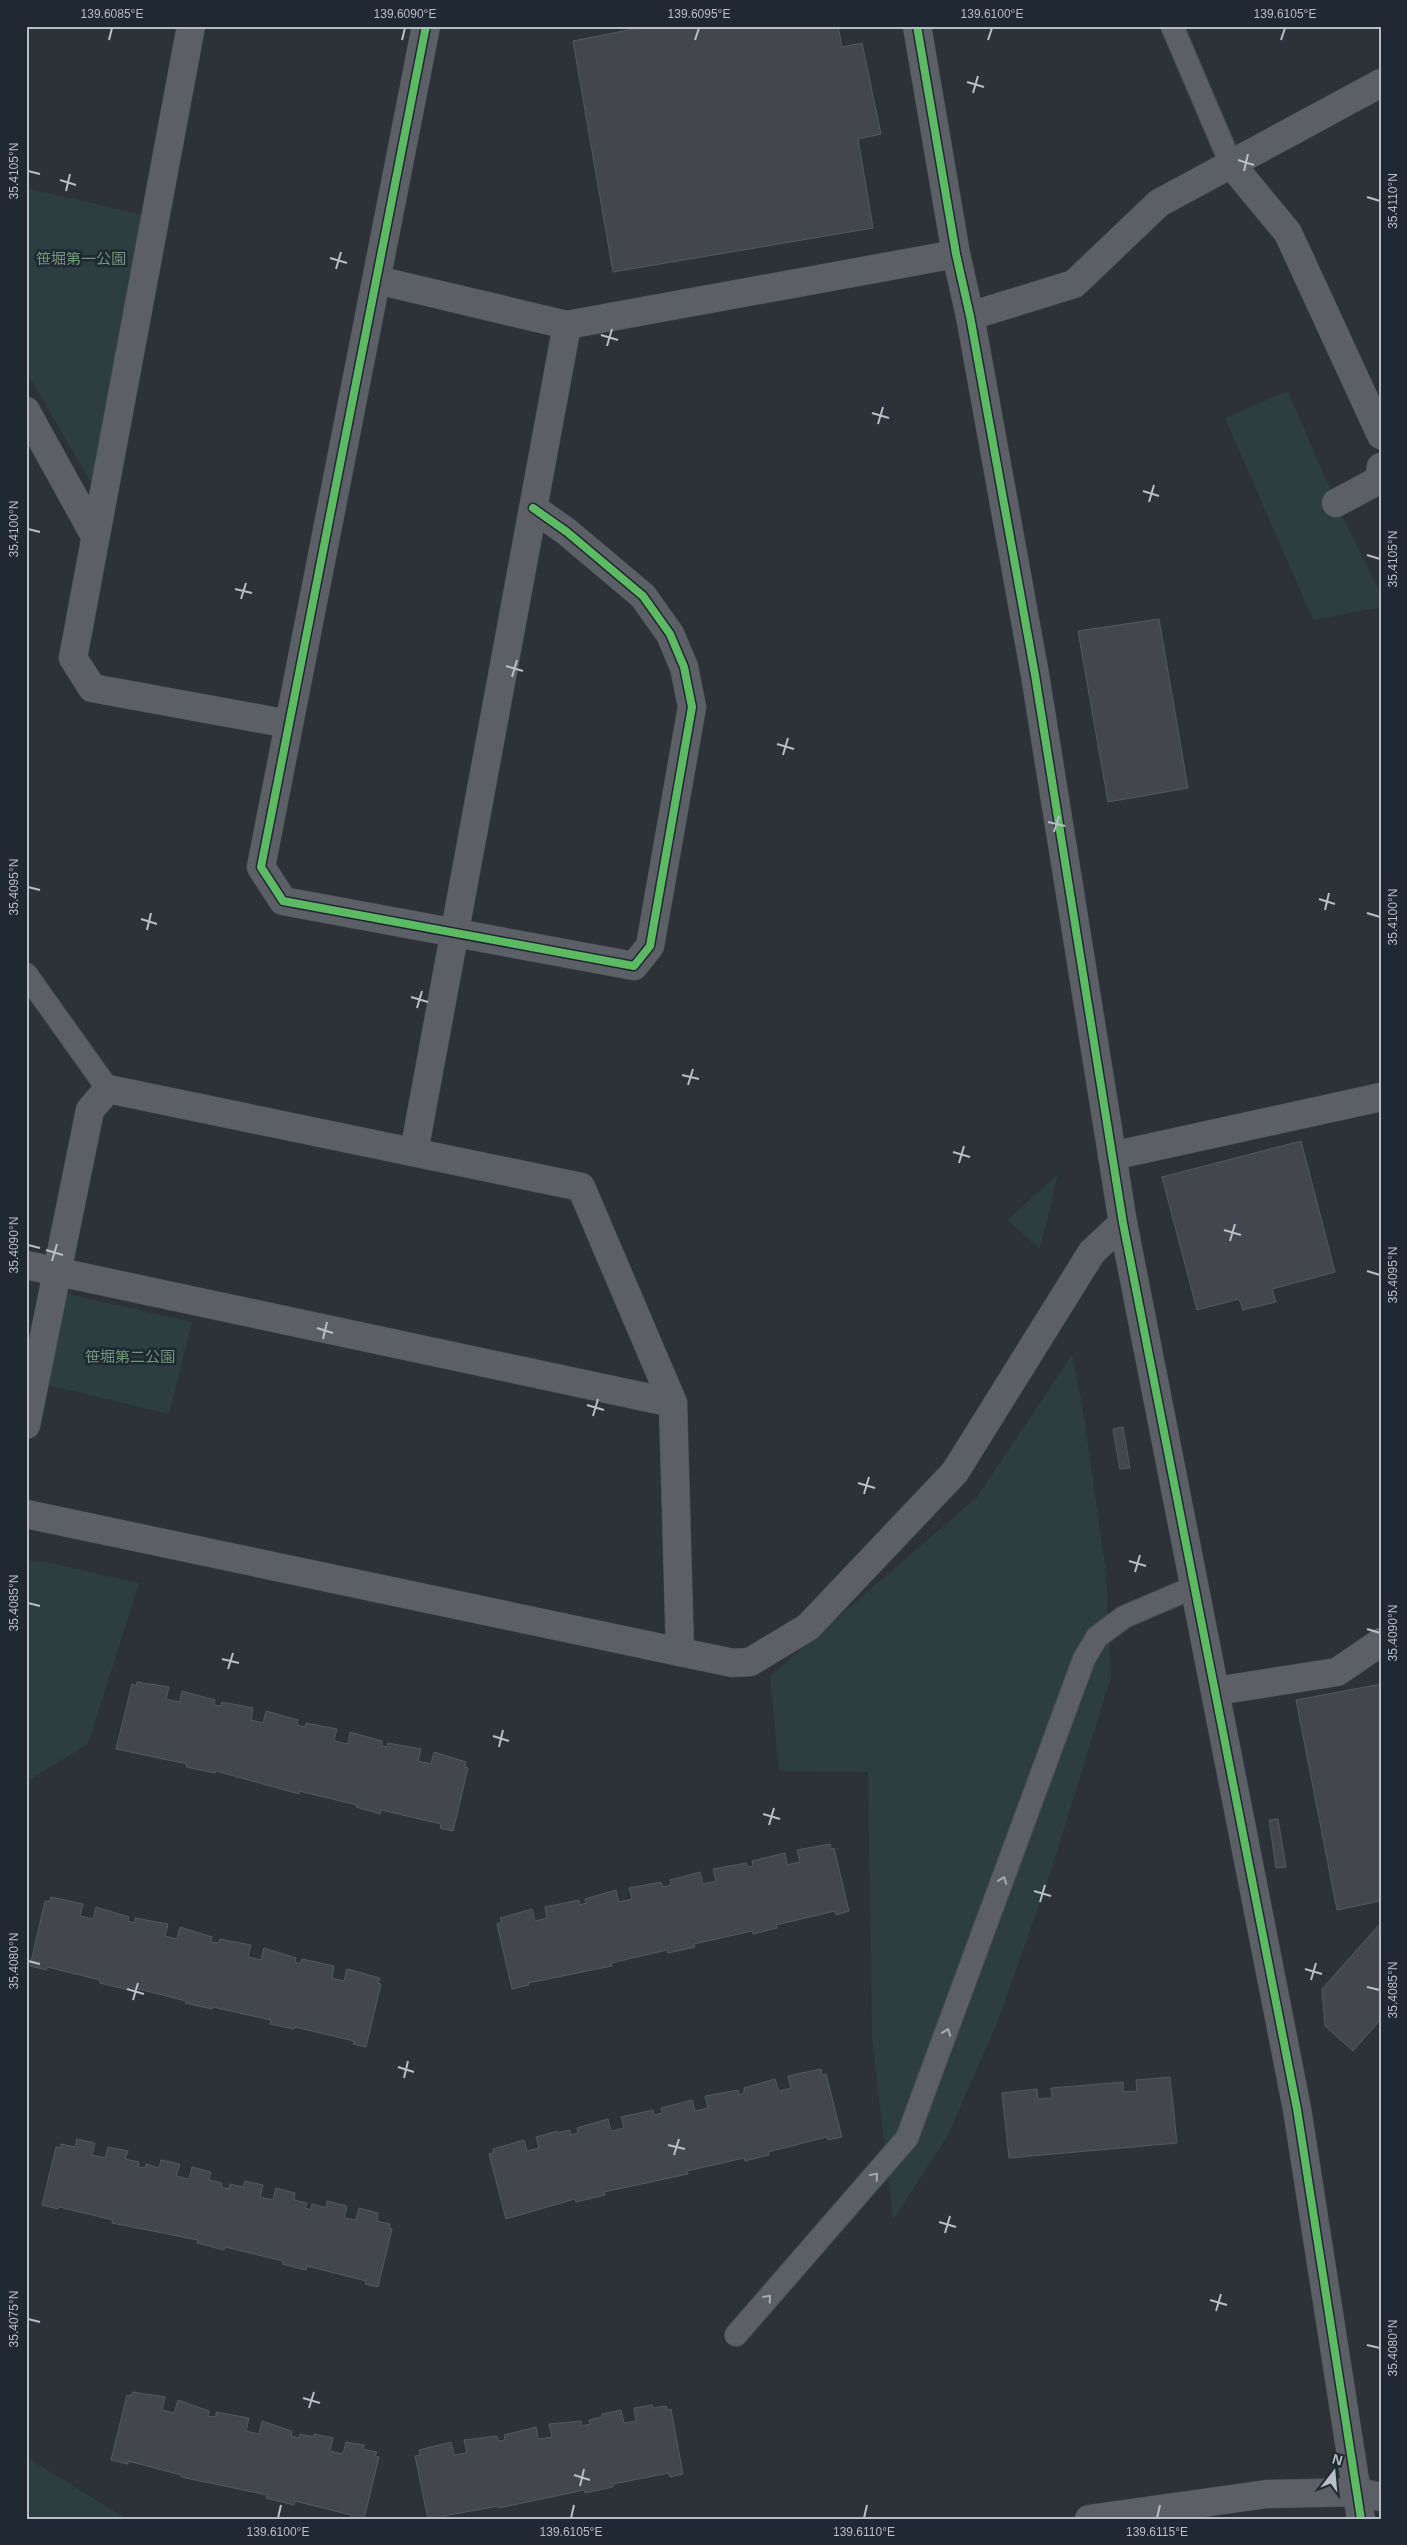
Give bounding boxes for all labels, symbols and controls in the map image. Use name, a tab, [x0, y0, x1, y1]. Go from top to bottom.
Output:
text: 139.6085°E	[81, 7, 143, 21]
text: 139.6090°E	[374, 7, 436, 21]
text: 139.6095°E	[668, 7, 730, 21]
text: 139.6100°E	[961, 7, 1023, 21]
text: 139.6105°E	[1254, 7, 1316, 21]
text: 35.4105°N	[7, 143, 21, 199]
text: 35.4110°N	[1386, 173, 1400, 229]
park label: 笹堀第一公園	[36, 250, 126, 267]
text: 35.4100°N	[7, 501, 21, 557]
text: 35.4105°N	[1386, 531, 1400, 587]
text: 35.4095°N	[7, 859, 21, 915]
text: 35.4100°N	[1386, 889, 1400, 945]
text: 35.4090°N	[7, 1217, 21, 1273]
text: 35.4095°N	[1386, 1247, 1400, 1303]
park label: 笹堀第二公園	[85, 1348, 175, 1365]
text: 35.4085°N	[7, 1575, 21, 1631]
text: 35.4090°N	[1386, 1605, 1400, 1661]
one-way arrow	[997, 1876, 1007, 1885]
text: 35.4080°N	[7, 1933, 21, 1989]
text: 35.4085°N	[1386, 1962, 1400, 2018]
one-way arrow	[941, 2029, 951, 2037]
one-way arrow	[869, 2172, 878, 2181]
text: 35.4075°N	[7, 2291, 21, 2347]
one-way arrow	[763, 2295, 772, 2304]
text: 35.4080°N	[1386, 2320, 1400, 2376]
north arrow	[1310, 2448, 1360, 2498]
text: N	[1331, 2450, 1345, 2469]
text: 139.6100°E	[247, 2525, 309, 2539]
text: 139.6105°E	[540, 2525, 602, 2539]
text: 139.6110°E	[833, 2525, 895, 2539]
text: 139.6115°E	[1126, 2525, 1188, 2539]

